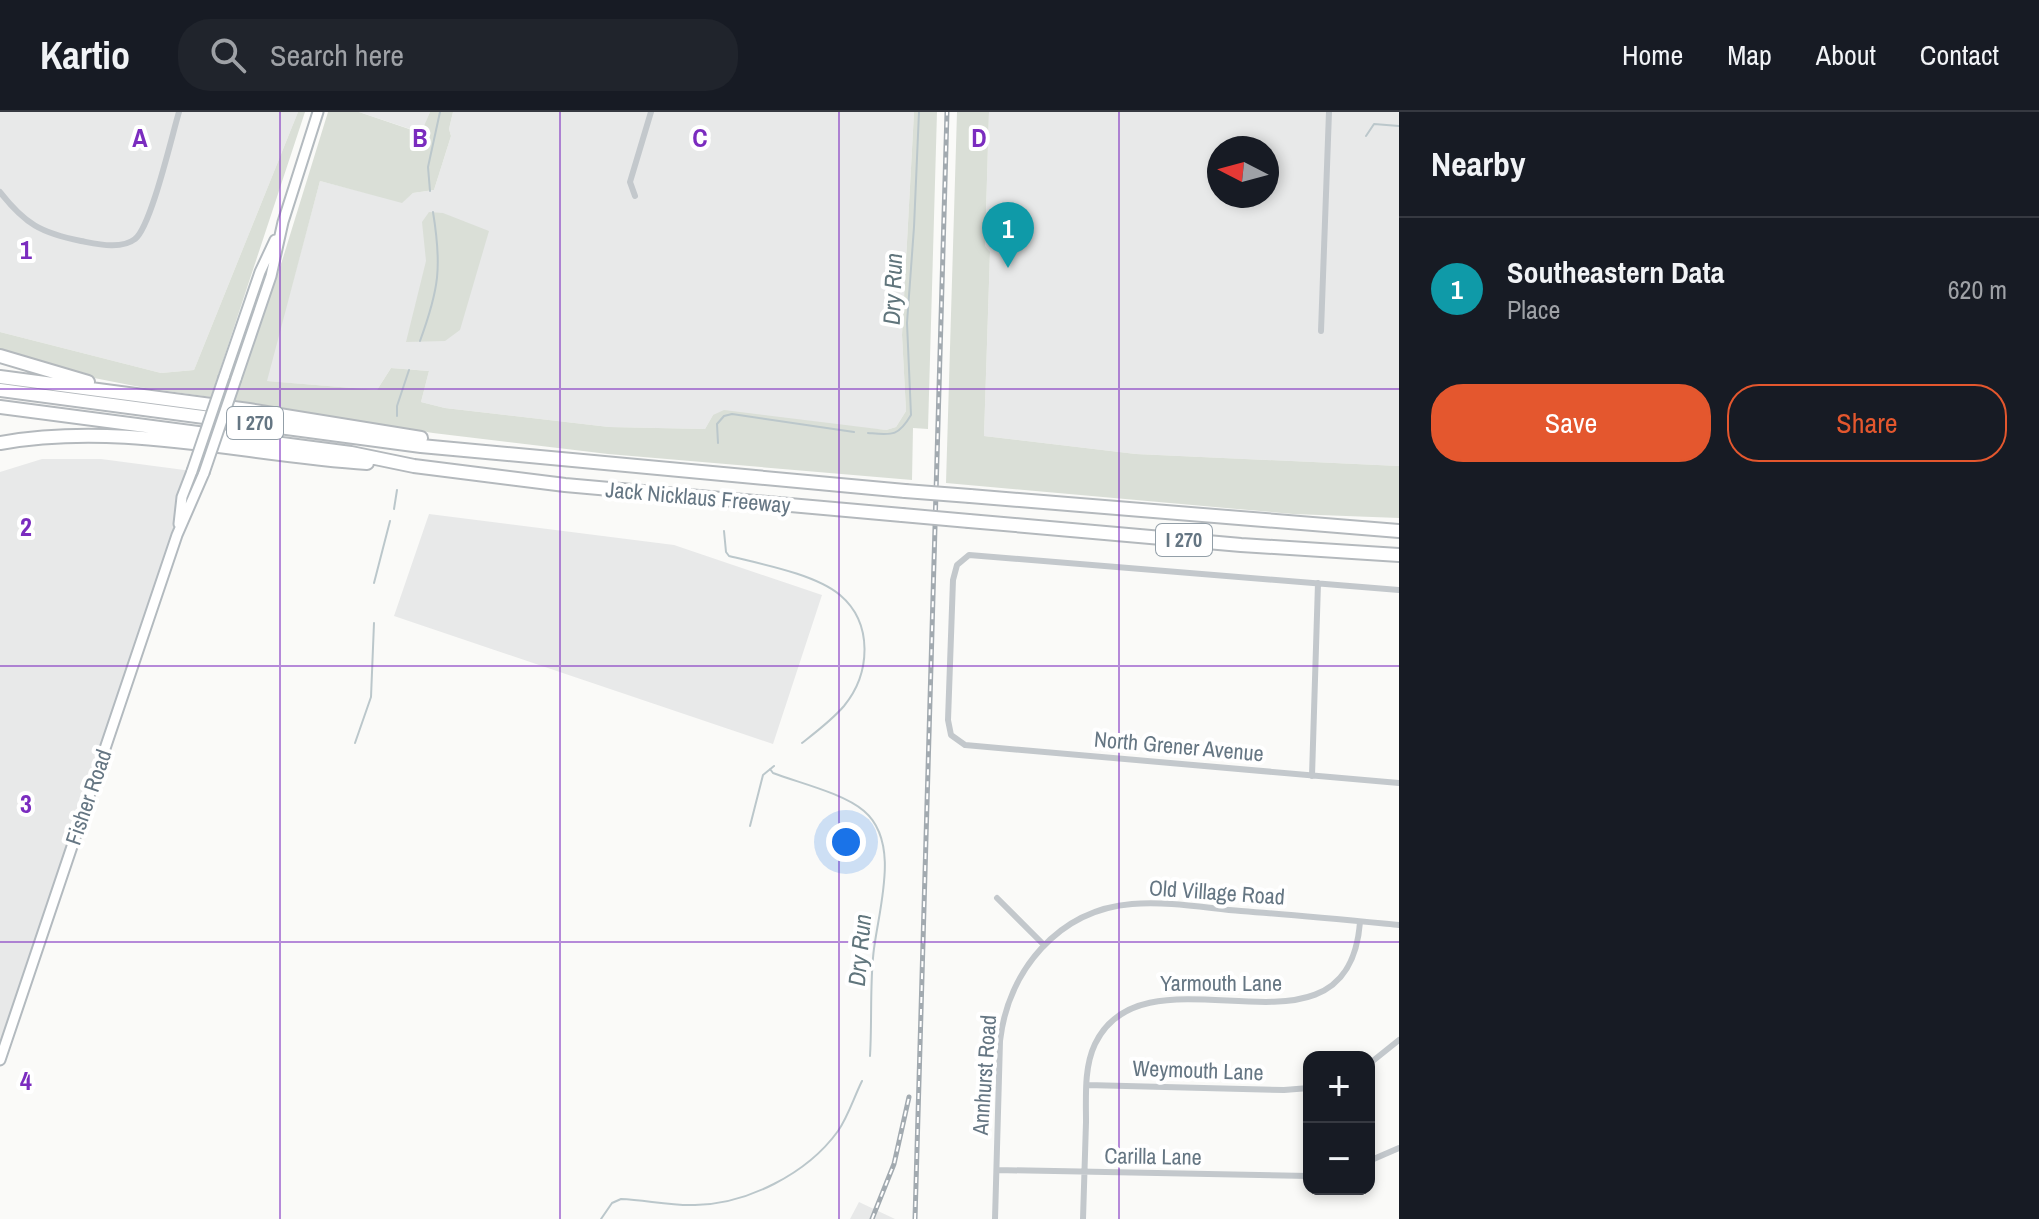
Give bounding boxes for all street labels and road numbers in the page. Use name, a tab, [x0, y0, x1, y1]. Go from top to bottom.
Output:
road number: I 270	[227, 407, 283, 439]
street label: Jack Nicklaus Freeway	[604, 474, 792, 520]
road number: I 270	[1156, 524, 1212, 556]
street label: North Grener Avenue	[1093, 724, 1265, 768]
street label: Fisher Road	[58, 745, 118, 849]
street label: Old Village Road	[1148, 872, 1286, 912]
street label: Yarmouth Lane	[1160, 968, 1282, 998]
street label: Annhurst Road	[965, 1014, 1003, 1137]
street label: Weymouth Lane	[1132, 1053, 1264, 1087]
street label: Carilla Lane	[1104, 1140, 1202, 1172]

